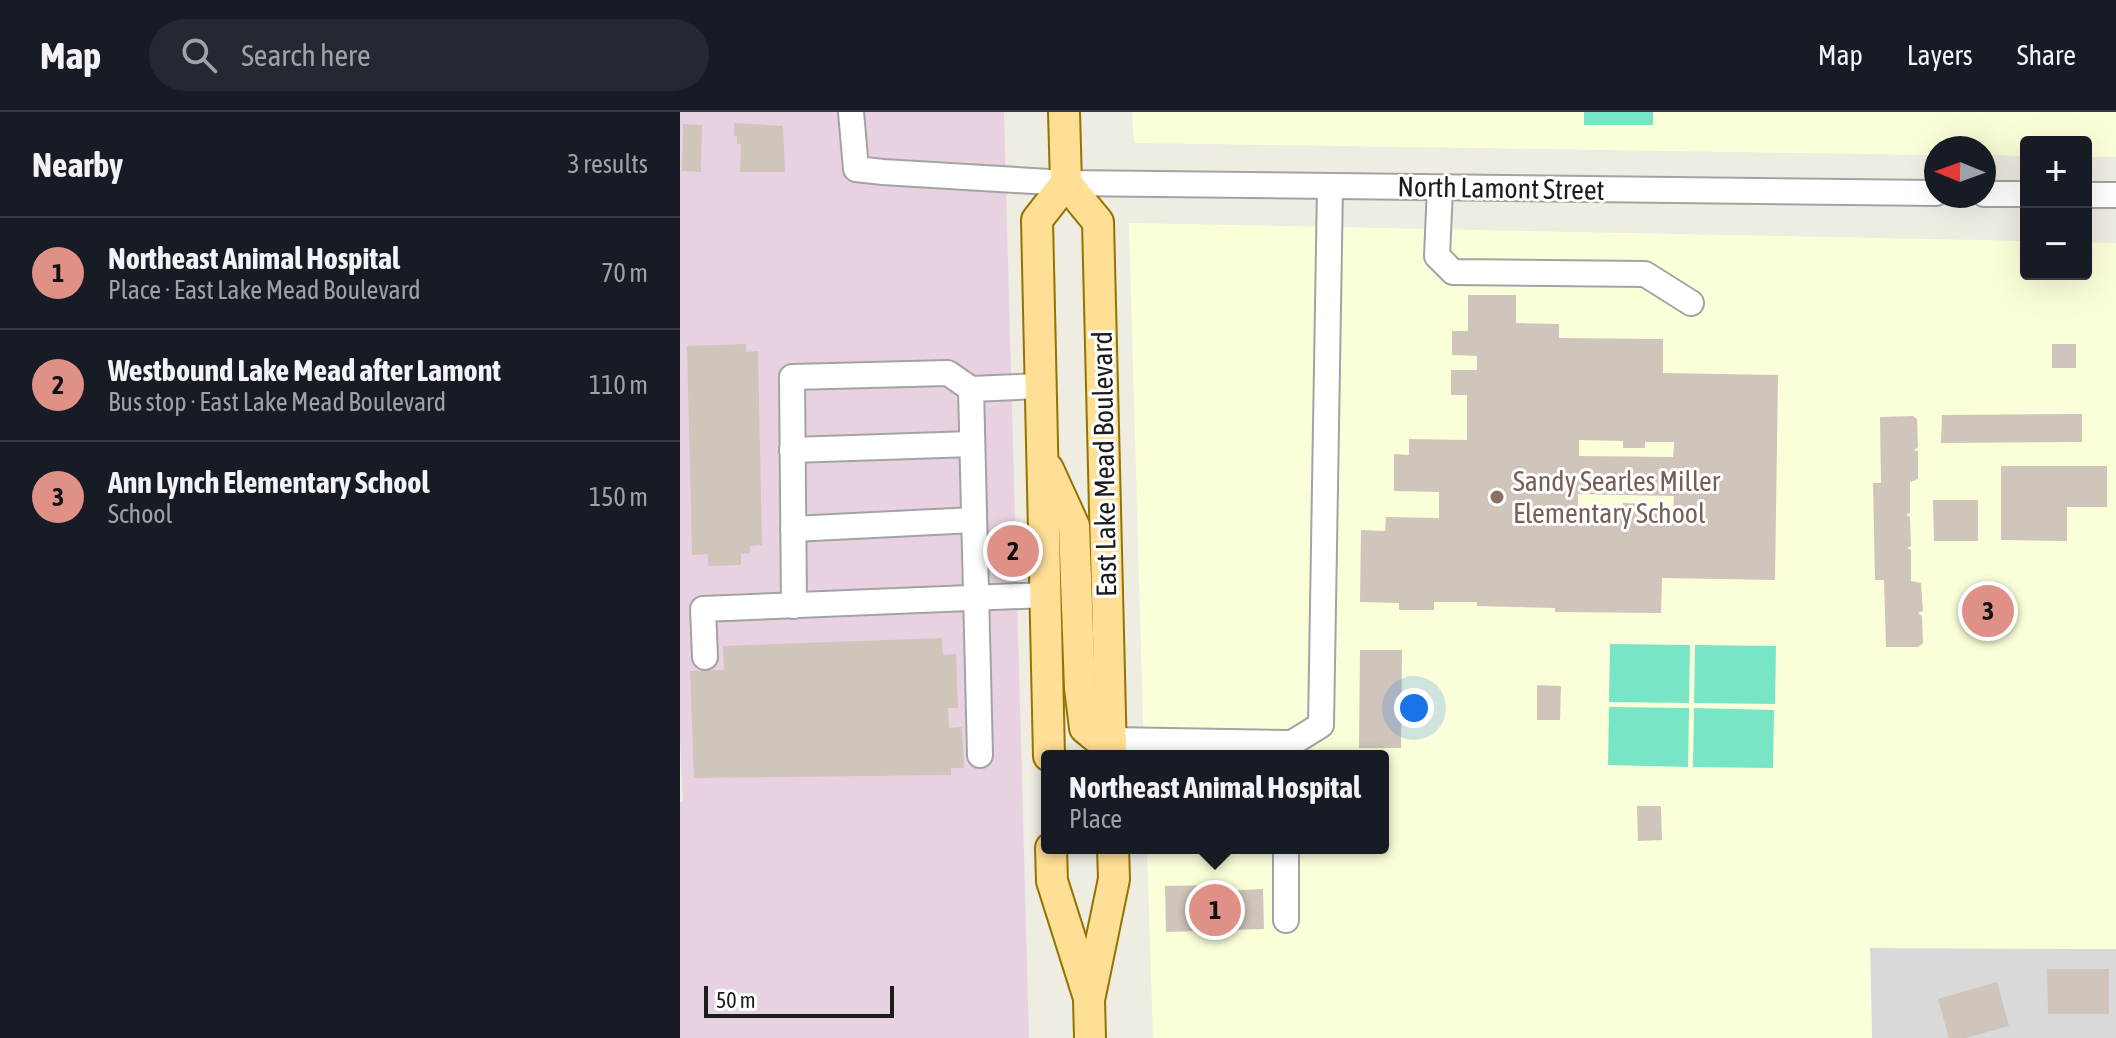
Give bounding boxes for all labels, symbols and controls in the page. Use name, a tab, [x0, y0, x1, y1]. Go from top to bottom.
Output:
search box	[149, 19, 709, 91]
icon: search	[177, 33, 221, 77]
text: Map	[40, 34, 101, 77]
text: Search here	[241, 38, 371, 72]
text: Map	[1818, 39, 1863, 71]
text: Layers	[1907, 39, 1973, 71]
text: Share	[2017, 39, 2076, 71]
north arrow	[1924, 136, 1996, 208]
map controls	[2020, 136, 2092, 280]
button: +	[2020, 136, 2092, 208]
text: Nearby	[32, 145, 123, 184]
text: 3 results	[567, 149, 648, 179]
street label: North Lamont Street	[1397, 170, 1605, 206]
button: −	[2020, 208, 2092, 280]
text: Northeast Animal Hospital	[108, 241, 400, 275]
text: 1	[52, 258, 64, 288]
text: 70 m	[601, 258, 648, 288]
text: Place · East Lake Mead Boulevard	[108, 275, 421, 305]
street label: East Lake Mead Boulevard	[1086, 331, 1122, 597]
text: Westbound Lake Mead after Lamont	[108, 353, 501, 387]
text: 2	[52, 370, 64, 400]
text: 110 m	[589, 370, 648, 400]
text: Bus stop · East Lake Mead Boulevard	[108, 387, 446, 417]
text: Ann Lynch Elementary School	[108, 465, 429, 499]
place label: Sandy Searles Miller Elementary School	[1513, 465, 1721, 529]
text: 3	[52, 482, 64, 512]
text: 150 m	[589, 482, 648, 512]
marker: Sandy Searles Miller Elementary School	[1488, 488, 1506, 506]
text: School	[108, 499, 172, 529]
pin: 2	[987, 521, 1039, 581]
pin: 3	[1962, 581, 2014, 641]
your location	[1394, 688, 1434, 728]
popup	[1041, 750, 1389, 854]
text: Northeast Animal Hospital	[1069, 770, 1361, 804]
text: Place	[1069, 804, 1122, 834]
pin: 1	[1189, 880, 1241, 940]
scale bar	[704, 982, 894, 1018]
text: 50 m	[716, 987, 756, 1013]

